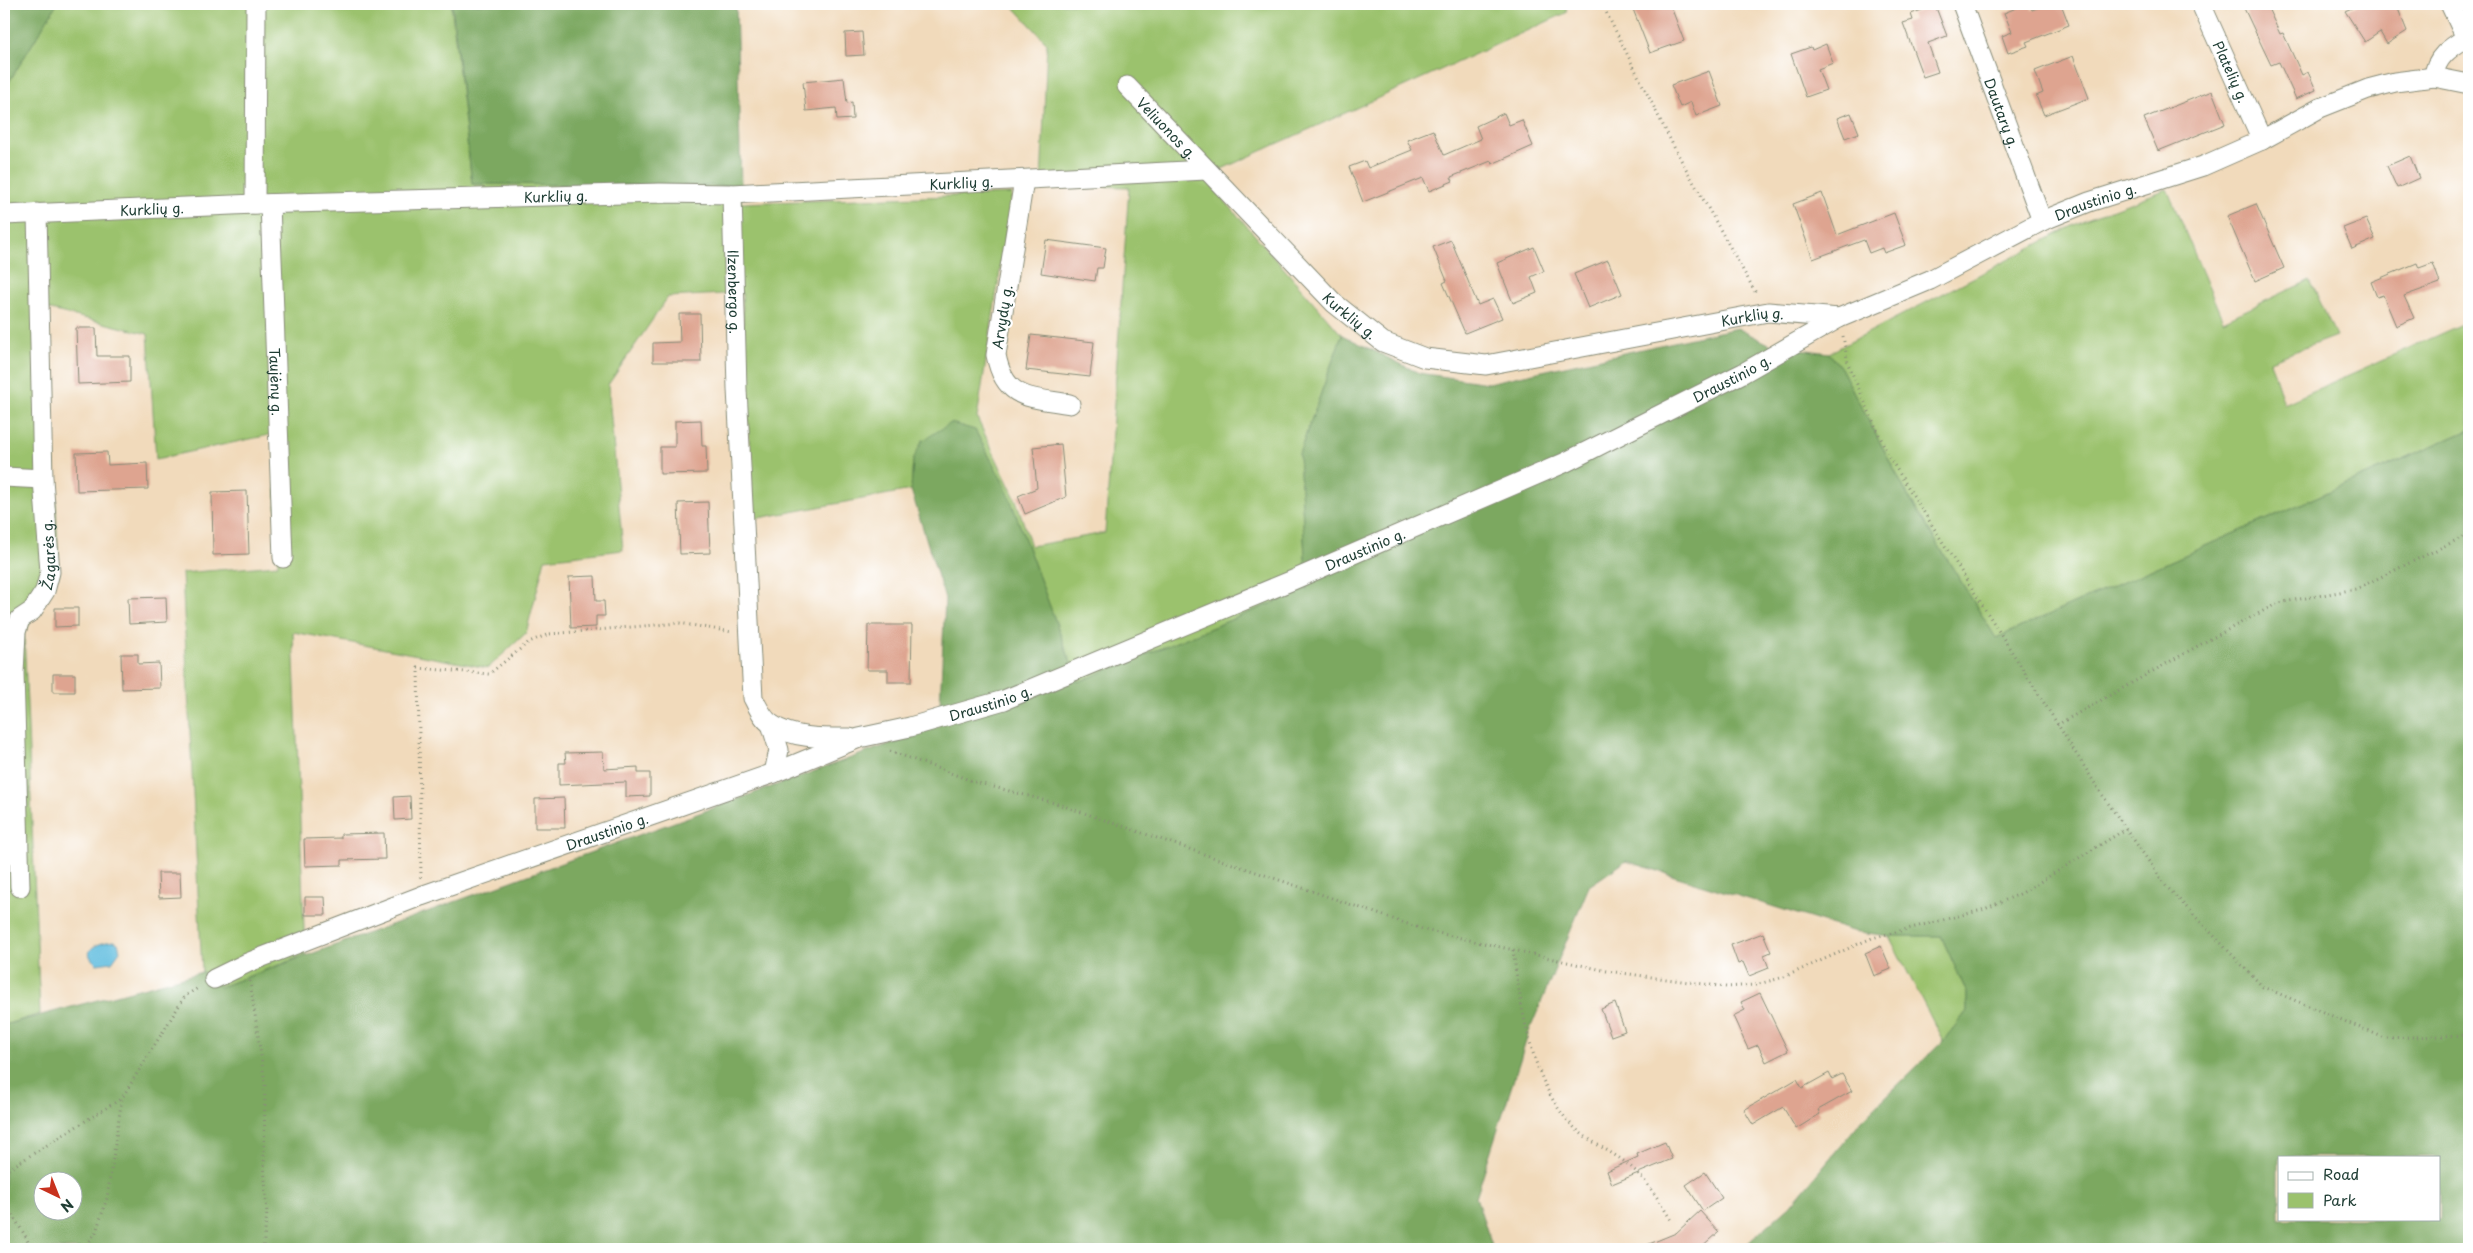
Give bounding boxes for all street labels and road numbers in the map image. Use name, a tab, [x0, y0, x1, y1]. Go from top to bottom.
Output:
street label: Platelių g.	[2208, 37, 2254, 106]
street label: Dautarų g.	[1980, 75, 2025, 151]
street label: Veliuonos g.	[1132, 92, 1202, 164]
street label: Kurklių g.	[929, 170, 994, 195]
street label: Draustinio g.	[2051, 177, 2139, 226]
street label: Kurklių g.	[523, 184, 588, 207]
street label: Kurklių g.	[119, 197, 184, 220]
street label: Ilzenbergo g.	[723, 250, 746, 334]
street label: Arvydų g.	[987, 283, 1017, 351]
street label: Kurklių g.	[1318, 287, 1381, 344]
street label: Kurklių g.	[1719, 302, 1785, 331]
street label: Taujėnų g.	[265, 347, 288, 416]
street label: Draustinio g.	[1689, 349, 1775, 407]
street label: Žagarės g.	[35, 519, 61, 592]
street label: Draustinio g.	[1321, 522, 1408, 576]
street label: Draustinio g.	[947, 679, 1035, 726]
street label: Draustinio g.	[563, 807, 651, 855]

